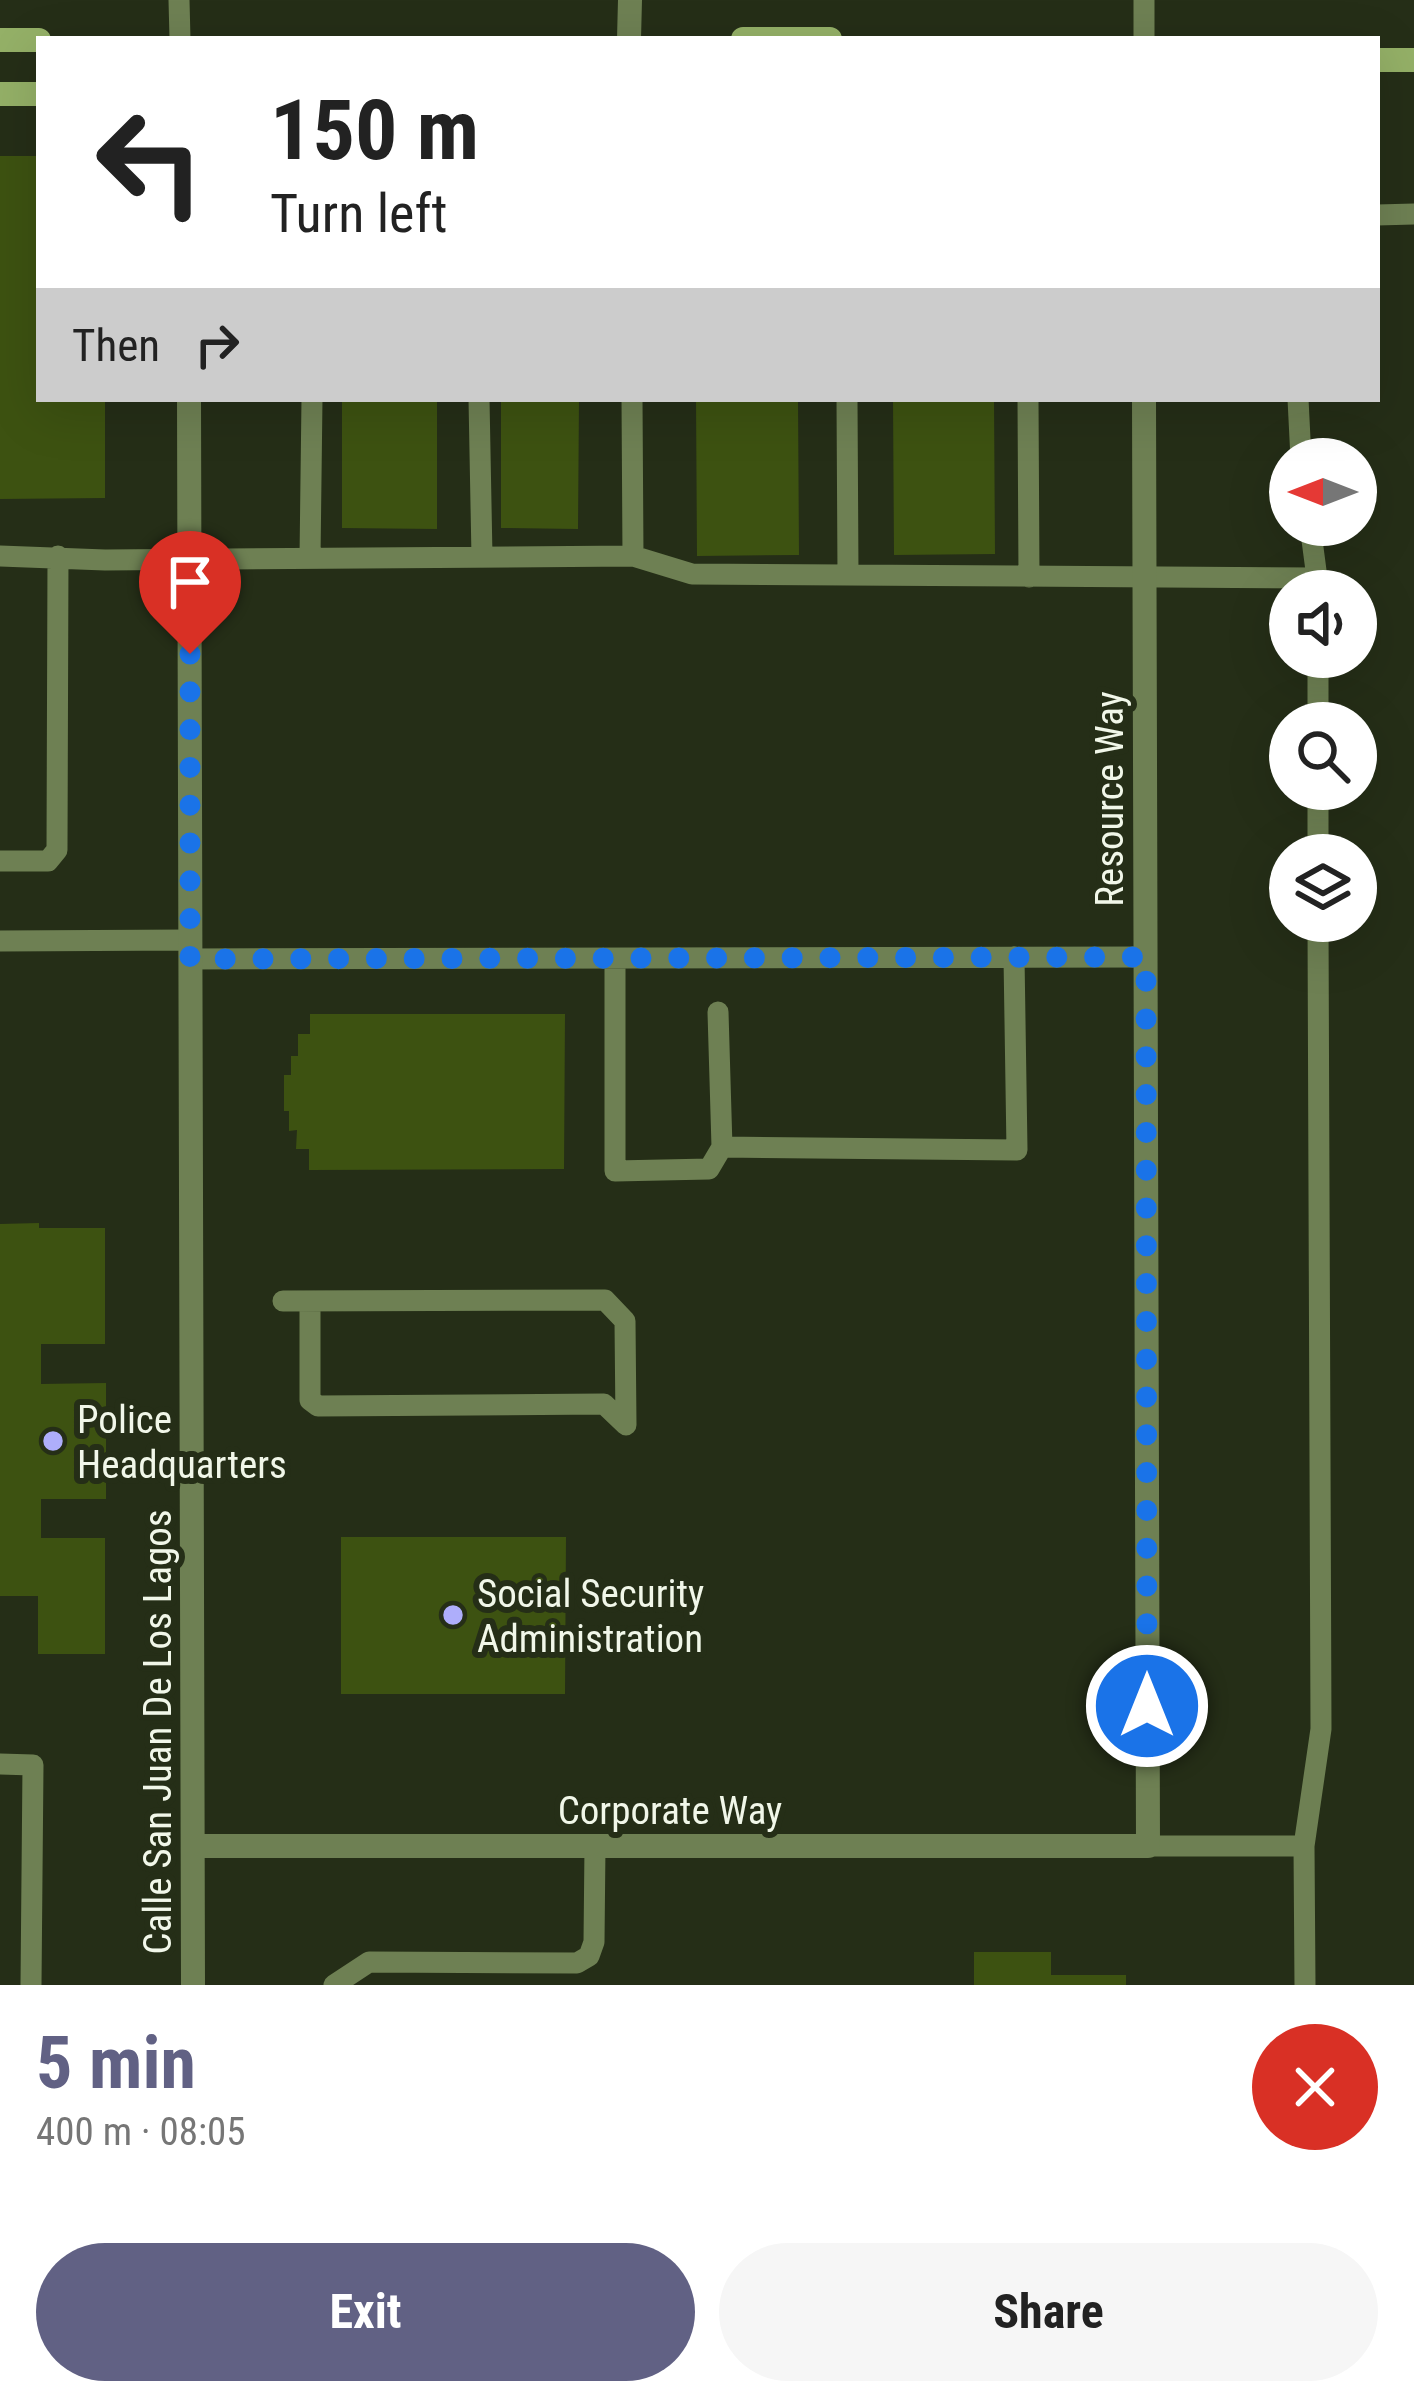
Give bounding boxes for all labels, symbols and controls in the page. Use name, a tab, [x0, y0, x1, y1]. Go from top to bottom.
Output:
text: 150 m	[270, 81, 479, 180]
icon: left	[72, 84, 228, 240]
text: Turn left	[270, 182, 447, 245]
icon: right	[184, 312, 250, 378]
text: Then	[72, 319, 160, 372]
north arrow	[1269, 438, 1377, 546]
map controls	[1269, 438, 1377, 942]
pin	[139, 531, 241, 654]
icon: arrive	[157, 549, 223, 615]
button: sound	[1269, 570, 1377, 678]
street label: Resource Way	[1087, 691, 1133, 907]
button: search	[1269, 702, 1377, 810]
button: layers	[1269, 834, 1377, 942]
place label: Police Headquarters	[77, 1397, 287, 1488]
marker: Police Headquarters	[40, 1428, 66, 1454]
street label: Calle San Juan De Los Lagos	[135, 1509, 181, 1955]
place label: Social Security Administration	[477, 1571, 704, 1662]
marker: Social Security Administration	[440, 1602, 466, 1628]
position arrow	[1084, 1643, 1210, 1769]
street label: Corporate Way	[558, 1788, 782, 1834]
text: 5 min	[36, 2021, 196, 2106]
button: close	[1252, 2024, 1378, 2150]
text: 400 m · 08:05	[36, 2109, 246, 2155]
button: Exit	[36, 2243, 695, 2381]
button: Share	[719, 2243, 1378, 2381]

